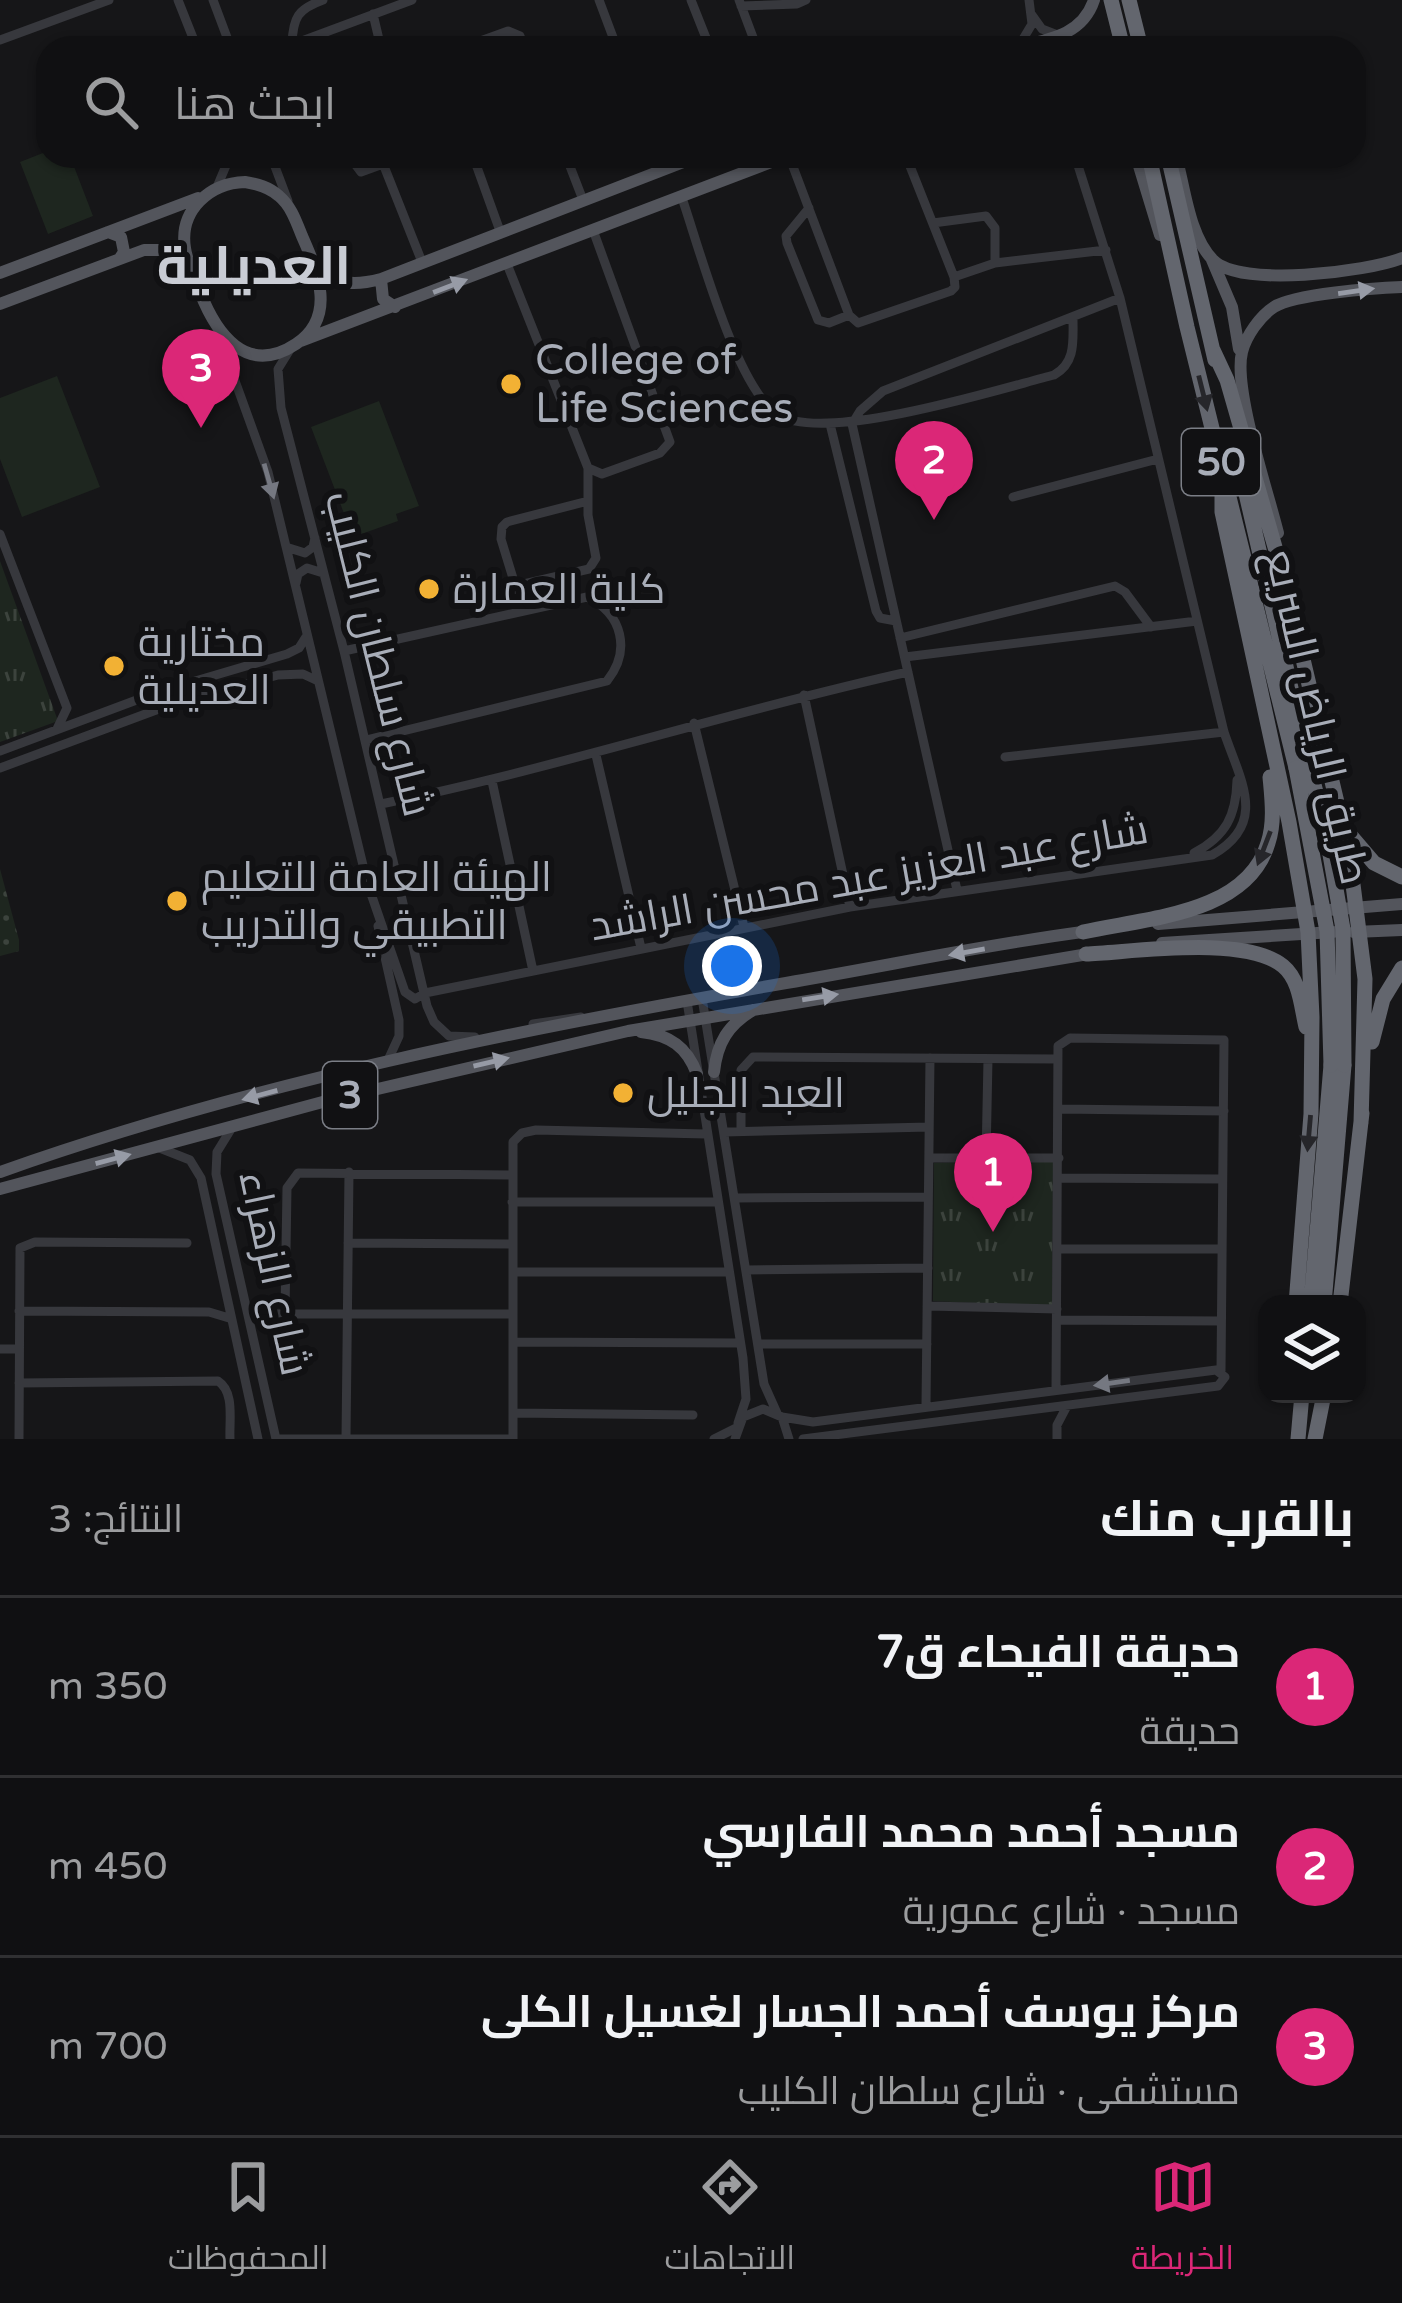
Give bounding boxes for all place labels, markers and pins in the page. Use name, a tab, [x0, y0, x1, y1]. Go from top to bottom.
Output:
pin: 3	[162, 329, 240, 428]
place label: College of Life Sciences	[535, 335, 793, 434]
marker: College of Life Sciences	[498, 371, 524, 397]
pin: 2	[895, 421, 973, 520]
place label: كلية العمارة	[453, 564, 666, 615]
marker: كلية العمارة	[416, 576, 442, 602]
place label: مختارية العديلية	[138, 617, 271, 716]
marker: مختارية العديلية	[101, 653, 127, 679]
place label: الهيئة العامة للتعليم التطبيقي والتدريب	[201, 852, 552, 957]
marker: الهيئة العامة للتعليم التطبيقي والتدريب	[164, 888, 190, 914]
place label: العبد الجليل	[647, 1068, 845, 1119]
marker: العبد الجليل	[610, 1080, 636, 1106]
pin: 1	[954, 1133, 1032, 1232]

